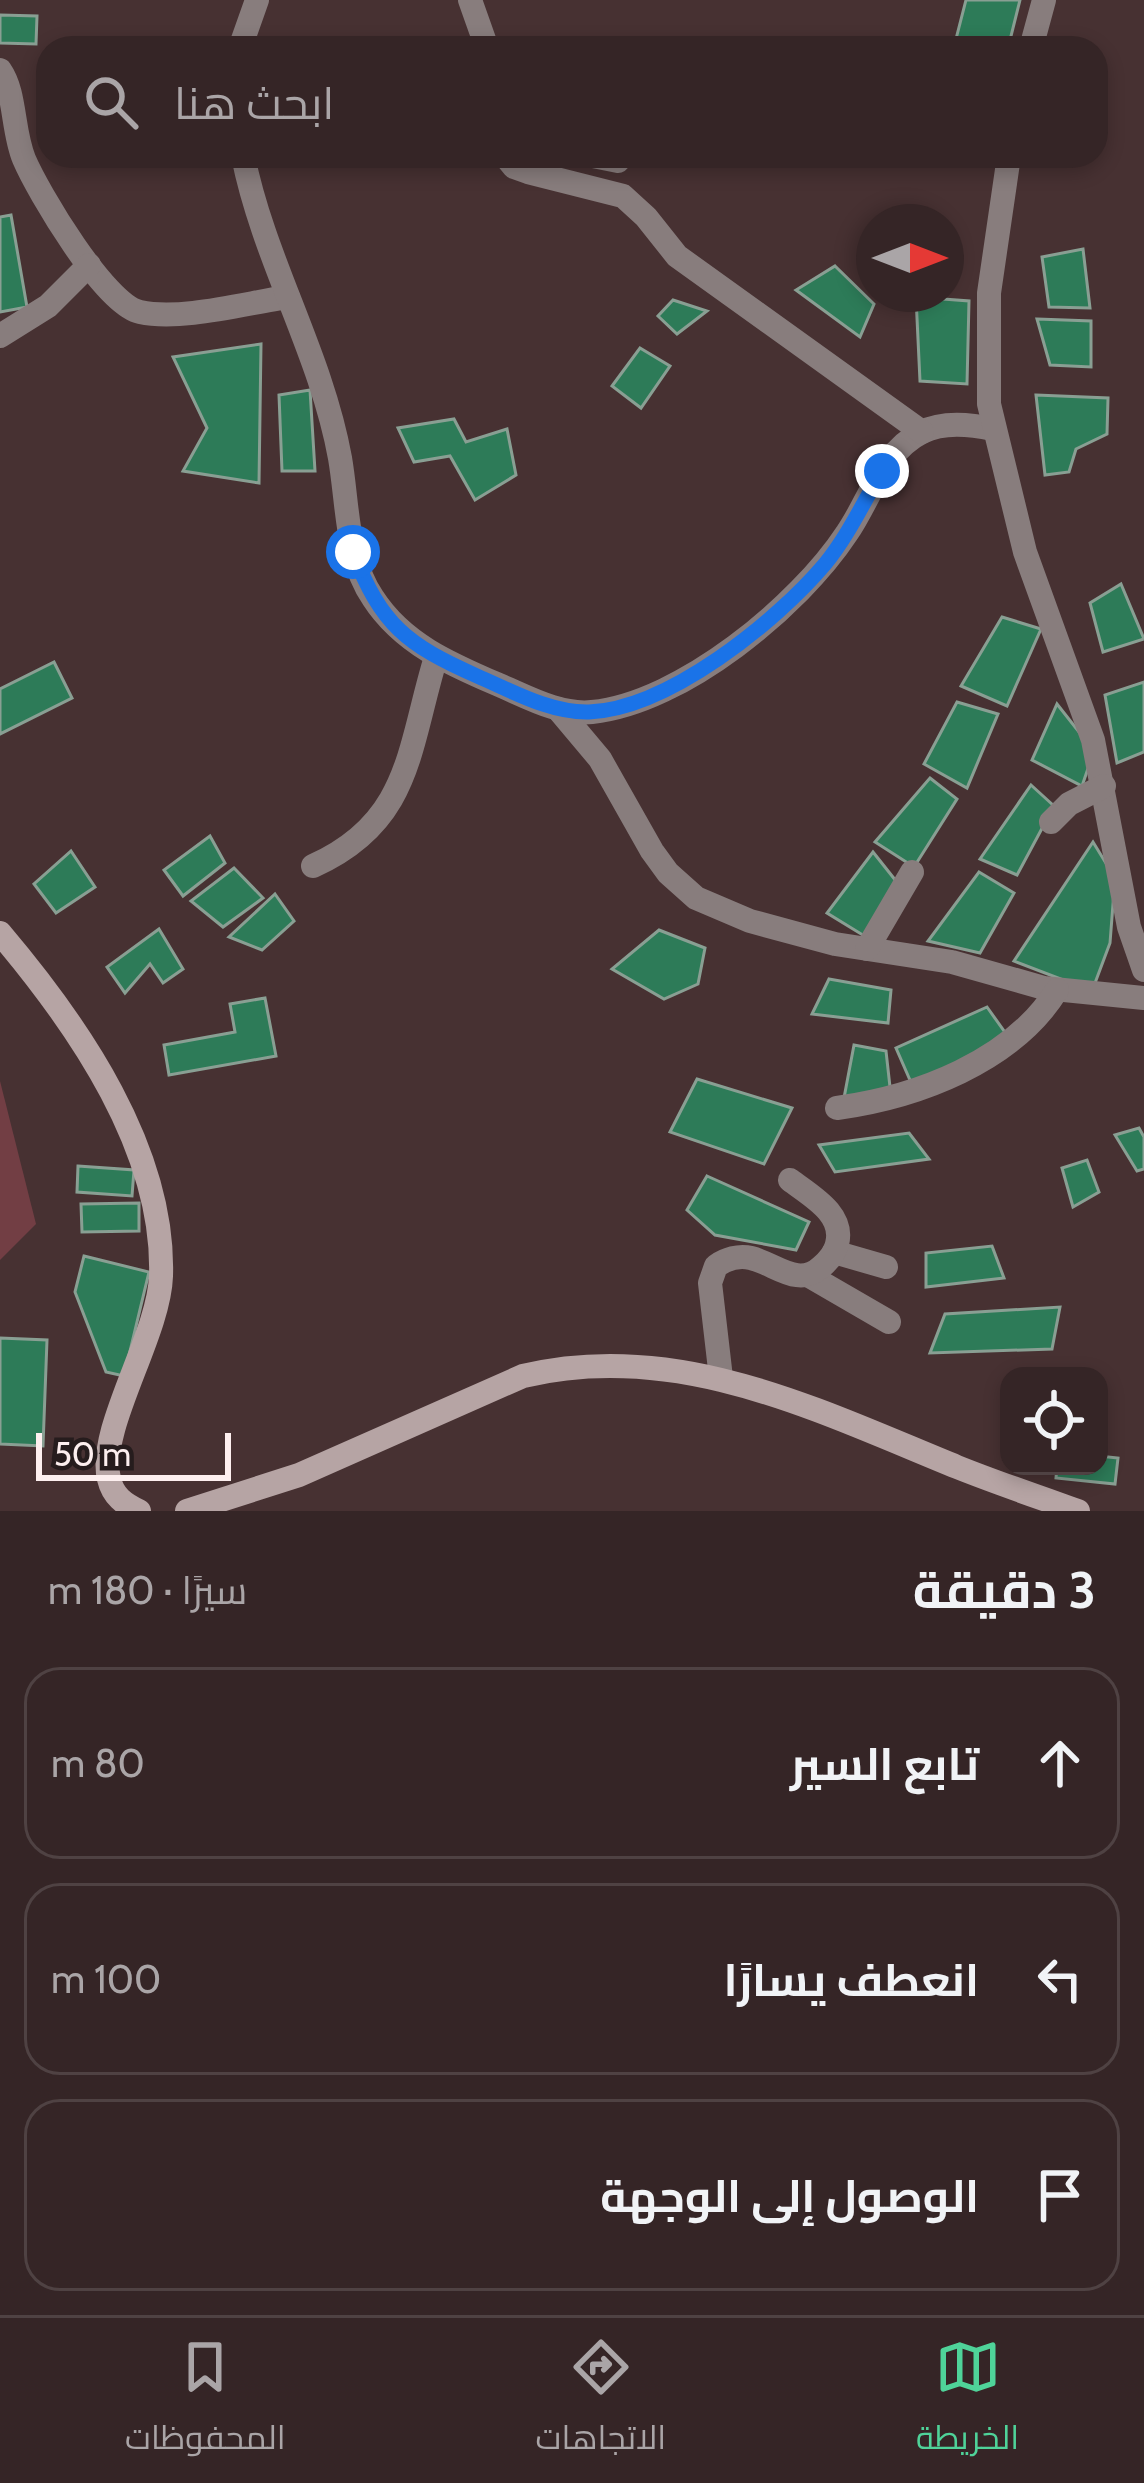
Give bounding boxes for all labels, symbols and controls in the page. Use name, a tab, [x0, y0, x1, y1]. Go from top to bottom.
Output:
search box	[36, 36, 1108, 168]
icon: search	[78, 69, 144, 135]
text: ابحث هنا	[174, 76, 334, 130]
north arrow	[856, 204, 964, 312]
route end	[855, 444, 909, 498]
route start	[326, 525, 380, 579]
map controls	[1000, 1367, 1108, 1475]
button: locate	[1000, 1367, 1108, 1475]
scale bar	[36, 1427, 231, 1480]
text: 50 m	[54, 1434, 131, 1474]
text: 3 دقيقة	[913, 1559, 1096, 1621]
text: سيرًا · 180 m	[48, 1566, 247, 1614]
icon: ahead	[1027, 1730, 1093, 1796]
text: تابع السير	[790, 1737, 979, 1791]
text: 80 m	[51, 1739, 145, 1787]
icon: left	[1027, 1946, 1093, 2012]
text: انعطف يسارًا	[723, 1953, 979, 2007]
text: 100 m	[51, 1955, 161, 2003]
icon: arrive	[1027, 2162, 1093, 2228]
text: الوصول إلى الوجهة	[600, 2169, 979, 2223]
tab: المحفوظات	[125, 2334, 286, 2468]
tab: الاتجاهات	[535, 2334, 666, 2468]
tab: الخريطة	[916, 2334, 1019, 2468]

